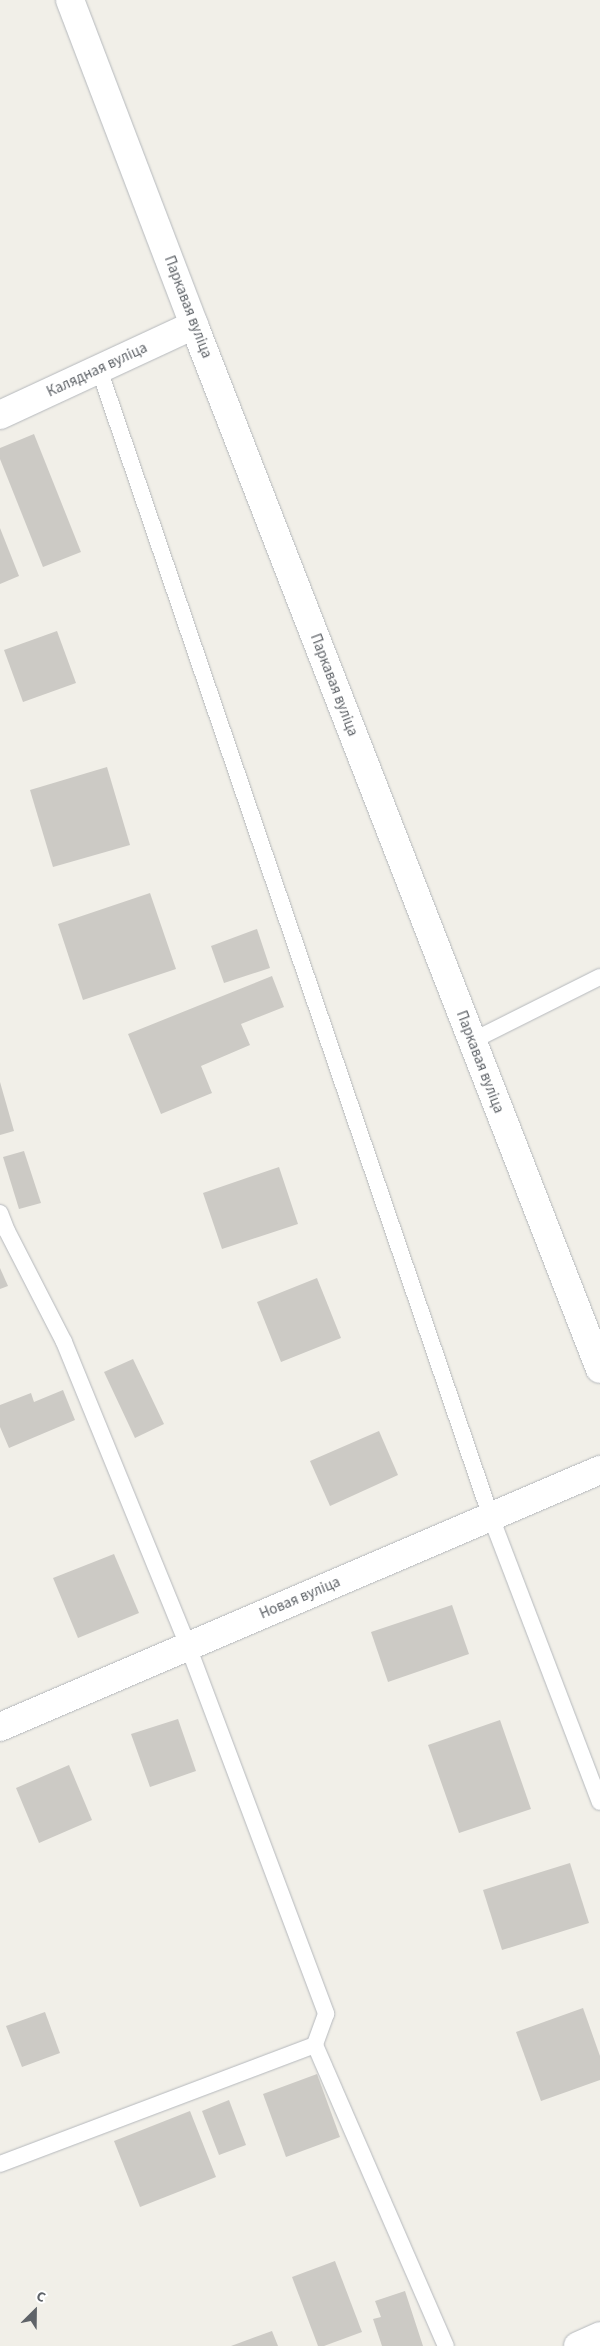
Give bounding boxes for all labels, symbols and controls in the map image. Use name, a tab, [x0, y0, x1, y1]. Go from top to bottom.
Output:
street label: Паркавая вуліца	[160, 253, 216, 361]
street label: Калядная вуліца	[44, 339, 150, 401]
street label: Паркавая вуліца	[306, 631, 362, 739]
street label: Паркавая вуліца	[452, 1008, 508, 1116]
street label: Новая вуліца	[257, 1573, 343, 1623]
north arrow	[10, 2286, 60, 2336]
text: С	[33, 2286, 49, 2308]

